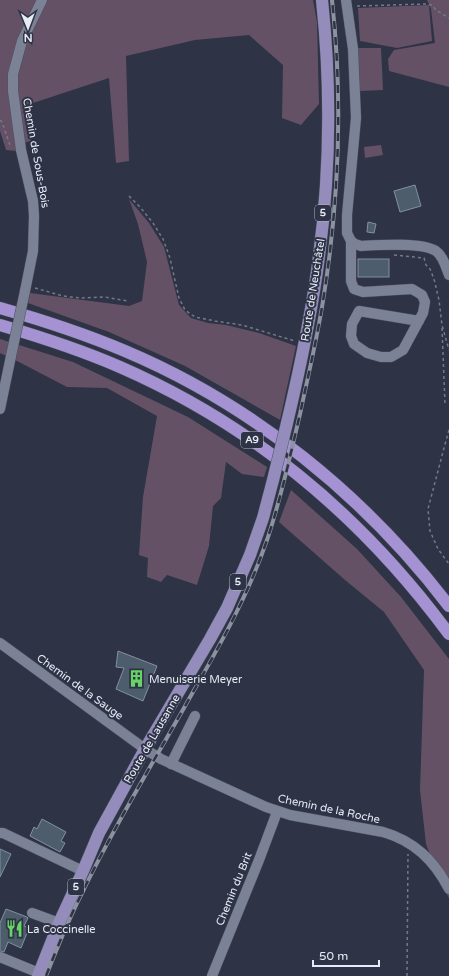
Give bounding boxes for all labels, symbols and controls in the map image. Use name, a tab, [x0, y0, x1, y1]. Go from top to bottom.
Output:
north arrow	[8, 8, 48, 48]
text: N	[24, 31, 33, 44]
street label: Chemin de Sous-Bois	[20, 97, 52, 209]
road number: 5	[315, 205, 331, 221]
street label: Route de Neuchâtel	[298, 238, 328, 342]
road number: A9	[241, 432, 263, 448]
road number: 5	[230, 574, 246, 590]
street label: Chemin de la Sauge	[34, 651, 126, 723]
building icon: Menuiserie Meyer	[126, 669, 146, 689]
place label: Menuiserie Meyer	[149, 673, 243, 686]
street label: Route de Lausanne	[121, 692, 183, 786]
street label: Chemin de la Roche	[277, 792, 381, 826]
street label: Chemin du Brit	[213, 850, 255, 928]
road number: 5	[68, 879, 84, 895]
restaurant icon: La Coccinelle	[4, 919, 24, 939]
place label: La Coccinelle	[27, 923, 96, 936]
scale bar	[313, 942, 379, 968]
text: 50 m	[319, 949, 348, 963]

